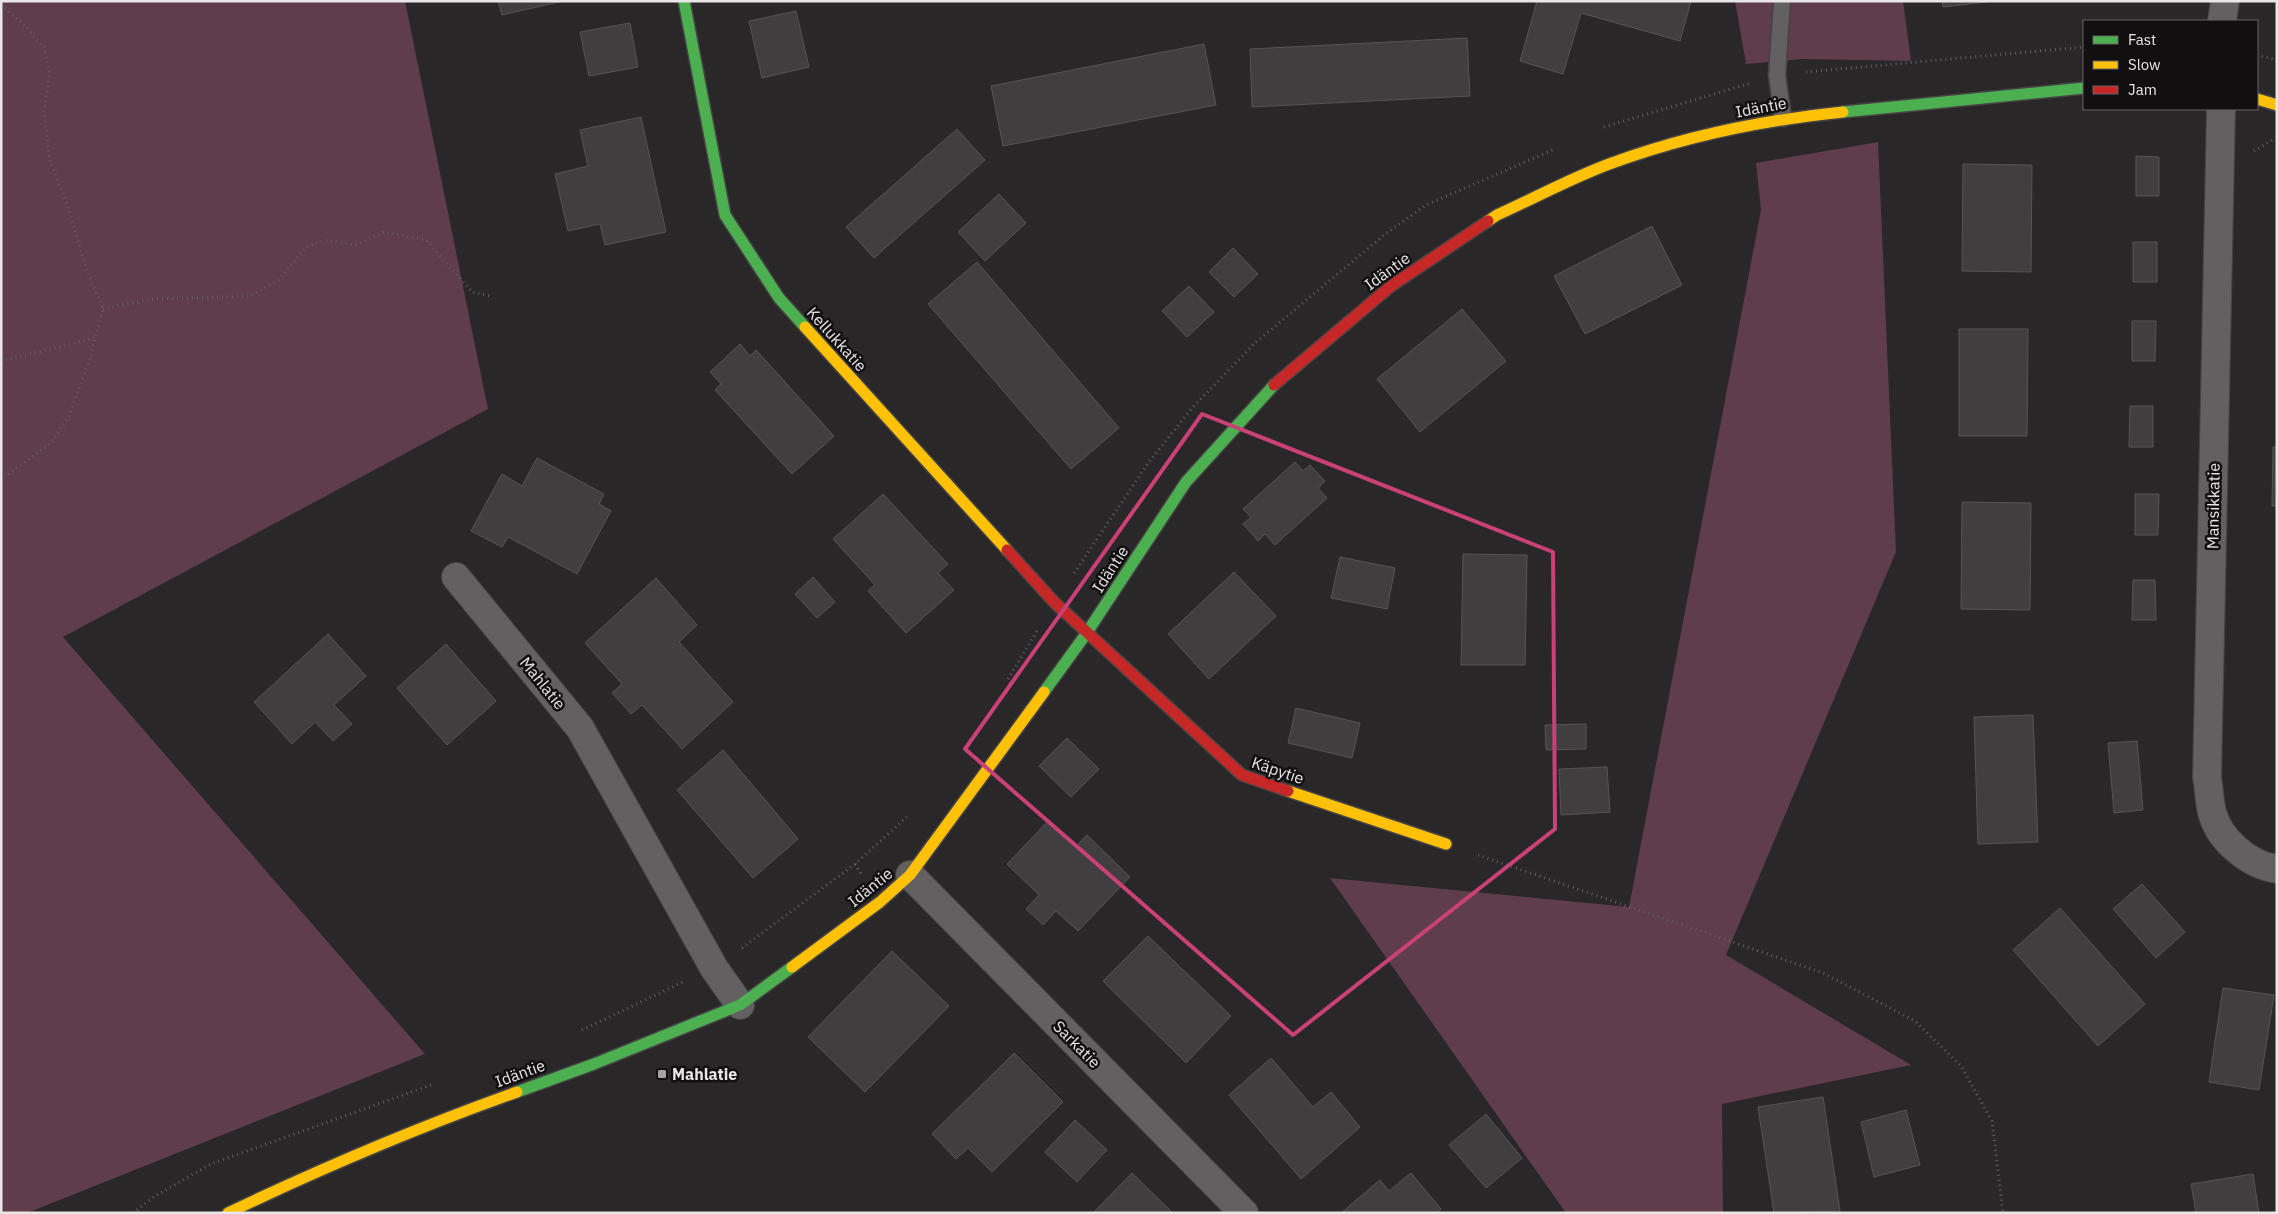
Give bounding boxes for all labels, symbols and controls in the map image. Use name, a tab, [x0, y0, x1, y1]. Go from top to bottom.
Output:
legend	[2083, 20, 2258, 110]
text: Fast	[2128, 30, 2156, 49]
text: Slow	[2128, 55, 2161, 74]
text: Jam	[2128, 80, 2157, 99]
street label: Idäntie	[1734, 92, 1788, 122]
street label: Idäntie	[1360, 248, 1414, 294]
street label: Kellukkatie	[803, 303, 871, 376]
street label: Mansikkatie	[2202, 463, 2224, 549]
street label: Idäntie	[1088, 542, 1133, 596]
street label: Mahlatie	[516, 653, 570, 714]
street label: Käpytie	[1249, 752, 1307, 788]
street label: Idäntie	[844, 863, 897, 911]
street label: Sarkatie	[1049, 1016, 1105, 1072]
street label: Idäntie	[492, 1055, 548, 1091]
place label: Mahlatie	[672, 1064, 737, 1084]
marker: Mahlatie	[656, 1068, 668, 1080]

